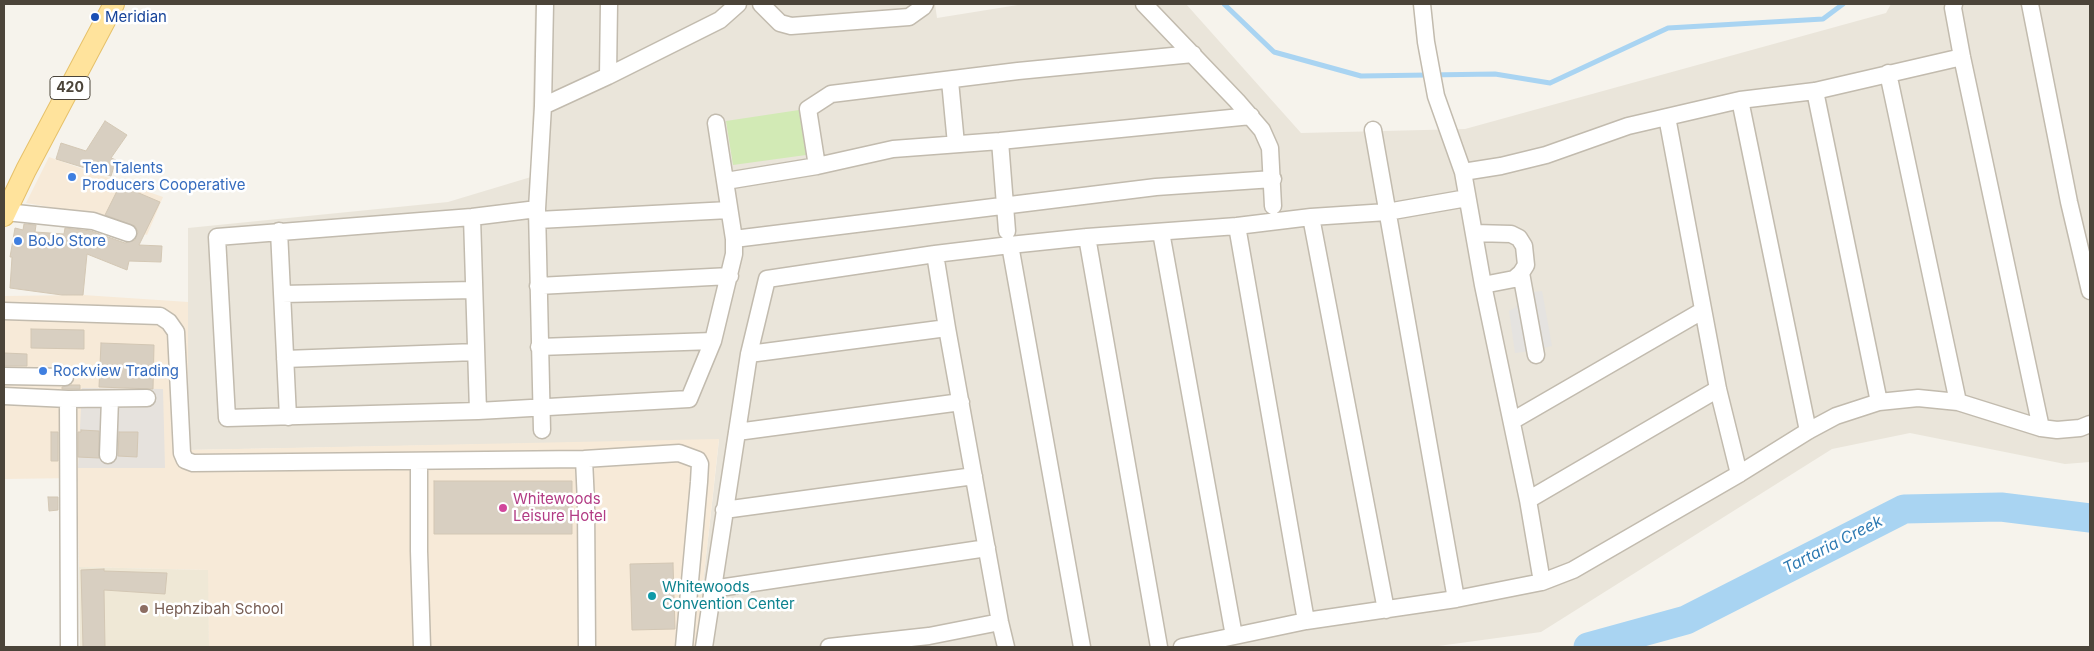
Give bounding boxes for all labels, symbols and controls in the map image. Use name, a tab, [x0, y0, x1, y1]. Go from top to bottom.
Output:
place label: Meridian	[105, 8, 167, 26]
marker: Meridian	[89, 11, 101, 23]
road number: 420	[50, 76, 90, 100]
place label: Ten Talents Producers Cooperative	[82, 159, 245, 194]
marker: Ten Talents Producers Cooperative	[66, 171, 78, 183]
place label: BoJo Store	[28, 232, 106, 250]
marker: BoJo Store	[12, 235, 24, 247]
place label: Rockview Trading	[53, 362, 179, 380]
marker: Rockview Trading	[37, 365, 49, 377]
place label: Whitewoods Leisure Hotel	[513, 490, 606, 525]
marker: Whitewoods Leisure Hotel	[497, 502, 509, 514]
water label: Tartaria Creek	[1780, 512, 1886, 578]
place label: Whitewoods Convention Center	[662, 578, 795, 613]
marker: Whitewoods Convention Center	[646, 590, 658, 602]
place label: Hephzibah School	[154, 600, 283, 618]
marker: Hephzibah School	[138, 603, 150, 615]

